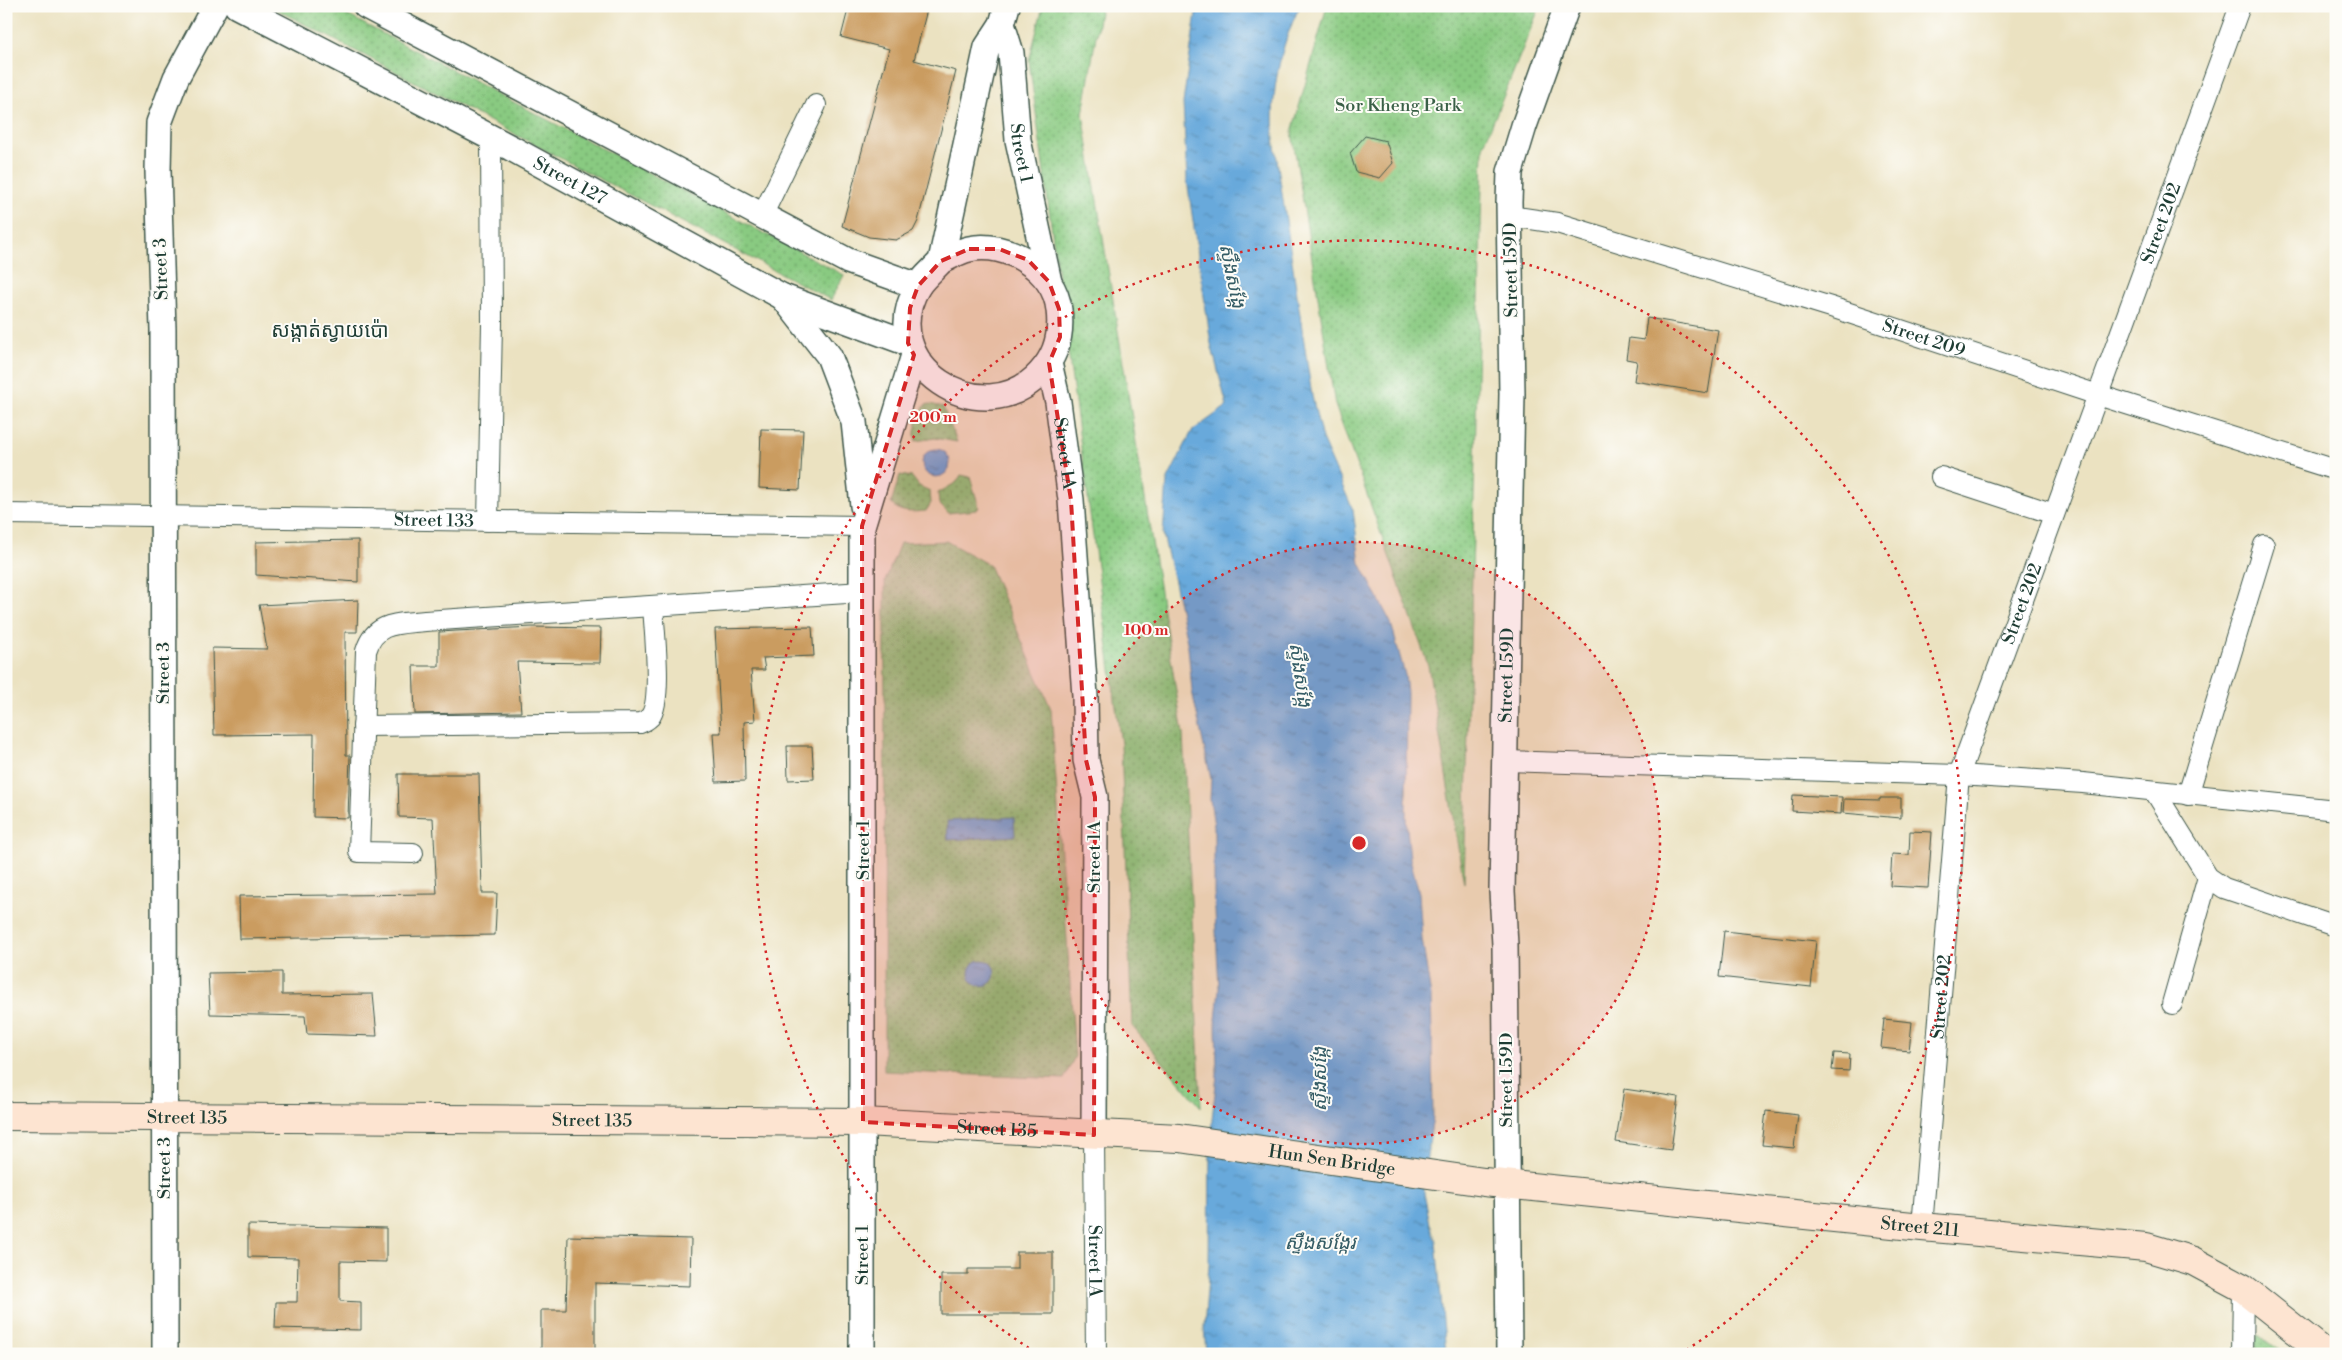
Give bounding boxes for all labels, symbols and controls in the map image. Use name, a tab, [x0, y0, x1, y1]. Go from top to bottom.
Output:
park label: Sor Kheng Park	[1335, 94, 1463, 117]
street label: Street 1	[1005, 122, 1039, 185]
street label: Street 127	[529, 151, 611, 210]
street label: Street 202	[2135, 179, 2186, 267]
street label: Street 159D	[1499, 222, 1523, 318]
street label: Street 3	[148, 237, 174, 301]
water label: ស្ទឹងសង្កែ	[1214, 242, 1250, 310]
street label: Street 209	[1880, 313, 1968, 362]
district label: សង្កាត់ស្វាយប៉ោ	[271, 319, 389, 344]
text: 200 m	[909, 408, 957, 427]
street label: Street 1A	[1049, 416, 1081, 492]
street label: Street 133	[394, 508, 474, 532]
street label: Street 202	[1996, 560, 2047, 647]
text: 100 m	[1124, 621, 1169, 640]
street label: Street 159D	[1494, 627, 1519, 723]
water label: ស្ទឹងសង្កែ	[1284, 641, 1316, 709]
street label: Street 3	[152, 642, 175, 704]
street label: Street 1	[852, 820, 875, 880]
street label: Street 1A	[1083, 820, 1106, 893]
centre of rings	[1350, 834, 1368, 852]
street label: Street 202	[1926, 954, 1956, 1040]
street label: Street 159D	[1495, 1032, 1518, 1128]
water label: ស្ទឹងសង្កែ	[1308, 1047, 1332, 1111]
street label: Street 135	[147, 1105, 227, 1129]
street label: Street 135	[552, 1108, 632, 1132]
street label: Street 135	[956, 1115, 1038, 1142]
street label: Street 3	[153, 1137, 176, 1199]
street label: Hun Sen Bridge	[1267, 1140, 1397, 1181]
street label: Street 211	[1880, 1211, 1961, 1242]
street label: Street 1	[851, 1225, 874, 1285]
street label: Street 1A	[1083, 1225, 1107, 1298]
water label: ស្ទឹងសង្កែរ	[1285, 1231, 1358, 1255]

